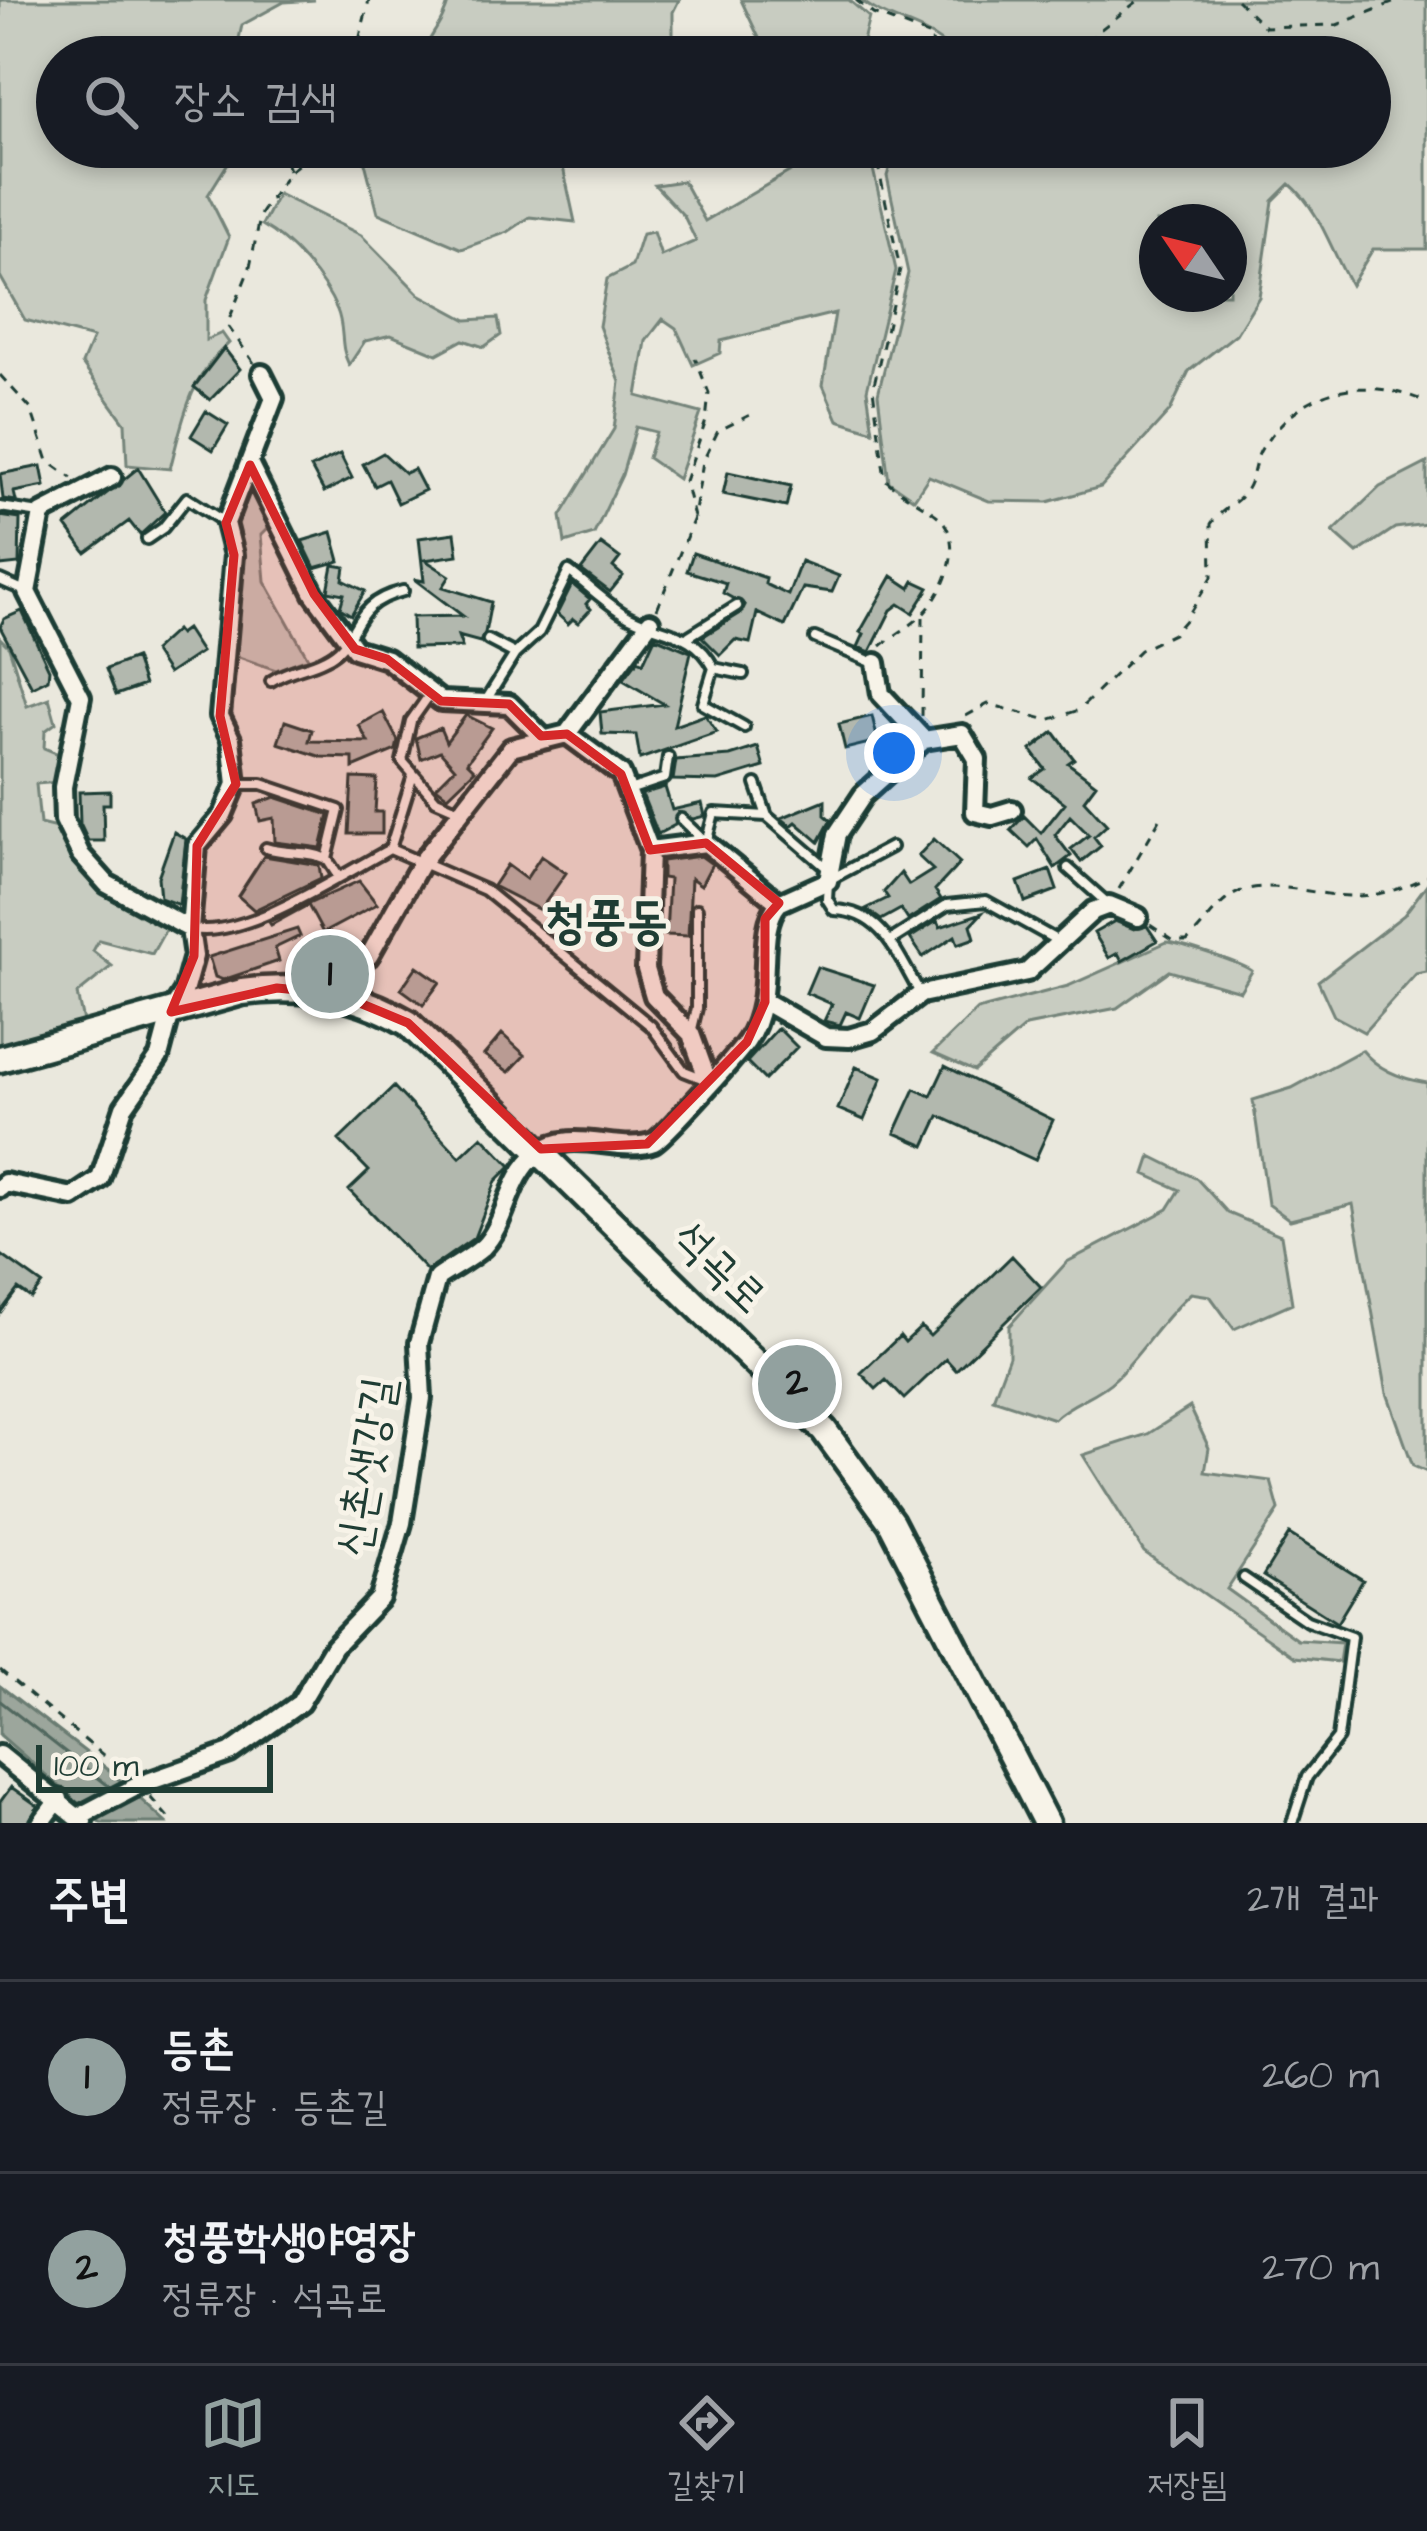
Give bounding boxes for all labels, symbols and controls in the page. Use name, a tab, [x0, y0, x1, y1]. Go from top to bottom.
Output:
search box	[36, 36, 1391, 168]
icon: search	[78, 69, 144, 135]
text: 장소 검색	[174, 71, 337, 133]
north arrow	[1139, 204, 1247, 312]
your location	[864, 723, 924, 783]
district label: 청풍동	[544, 887, 668, 958]
pin: 1	[291, 929, 369, 1019]
street label: 석곡로	[658, 1208, 780, 1328]
pin: 2	[758, 1339, 836, 1429]
street label: 신촌샛강길	[322, 1373, 412, 1561]
scale bar	[36, 1739, 273, 1792]
text: 100 m	[54, 1743, 139, 1789]
text: 주변	[48, 1866, 130, 1937]
text: 2개 결과	[1247, 1874, 1379, 1928]
text: 등촌	[162, 2019, 234, 2081]
text: 1	[85, 2050, 90, 2104]
text: 260 m	[1262, 2050, 1379, 2104]
text: 정류장 · 등촌길	[162, 2081, 387, 2135]
text: 청풍학생야영장	[162, 2211, 415, 2273]
text: 2	[76, 2242, 98, 2296]
text: 270 m	[1262, 2242, 1379, 2296]
text: 정류장 · 석곡로	[162, 2273, 387, 2327]
tab: 지도	[200, 2390, 266, 2508]
tab: 길찾기	[667, 2390, 746, 2508]
tab: 저장됨	[1147, 2390, 1227, 2508]

